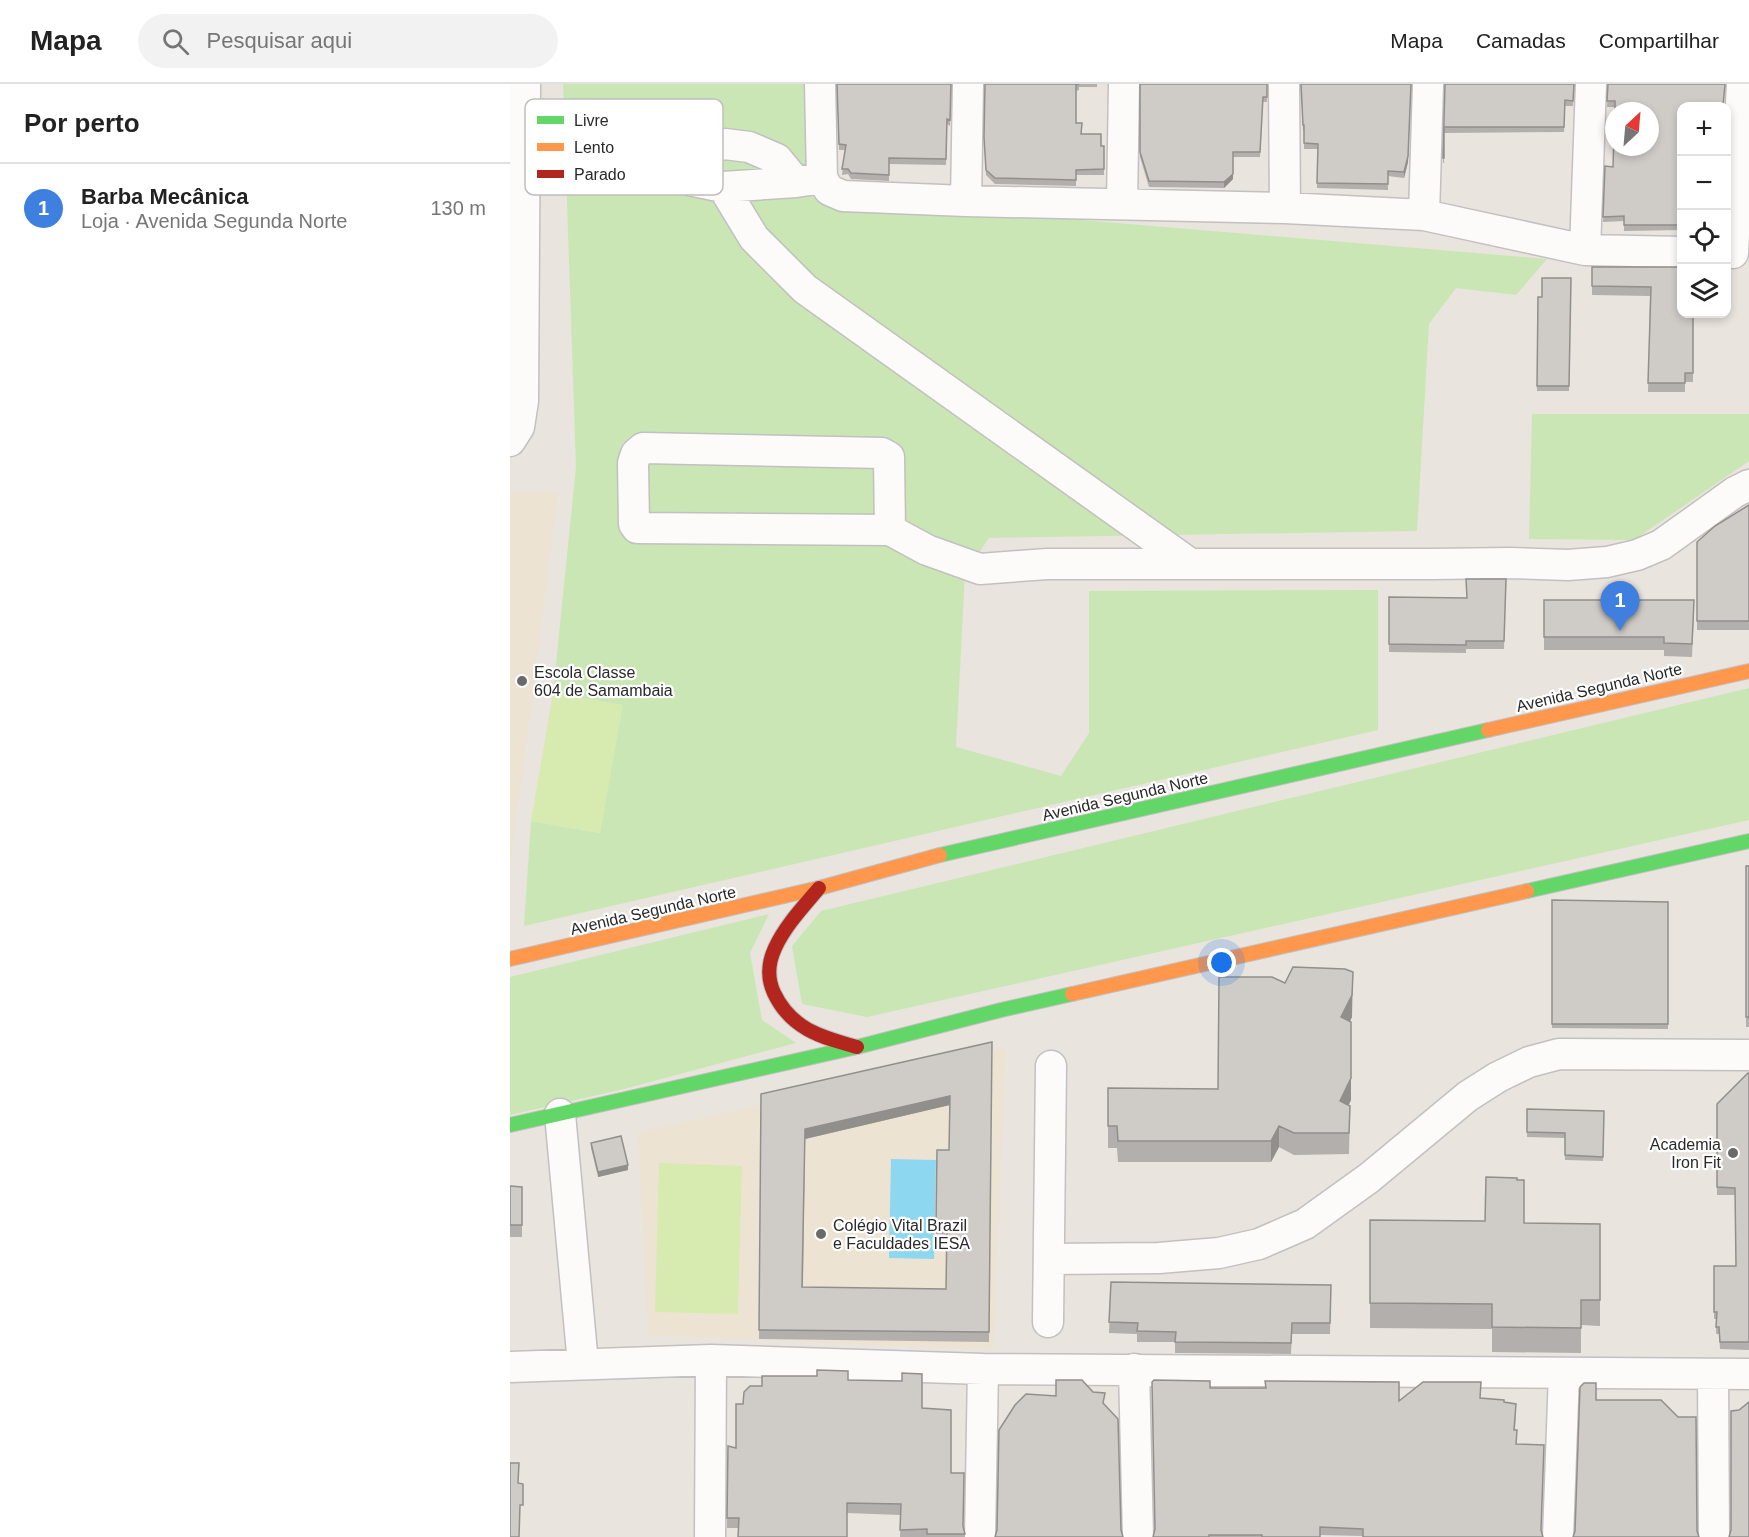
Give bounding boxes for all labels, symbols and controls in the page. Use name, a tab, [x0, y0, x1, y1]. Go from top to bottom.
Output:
search box	[138, 14, 558, 68]
text: Mapa	[30, 25, 102, 56]
icon: search	[159, 25, 192, 58]
text: Pesquisar aqui	[207, 28, 352, 53]
text: Mapa	[1390, 29, 1443, 52]
text: Camadas	[1476, 29, 1566, 52]
text: Compartilhar	[1599, 29, 1719, 52]
legend	[525, 99, 723, 195]
north arrow	[1605, 102, 1659, 156]
map controls	[1677, 102, 1731, 318]
button: +	[1677, 102, 1731, 156]
text: Por perto	[24, 108, 140, 138]
text: Livre	[574, 112, 609, 129]
text: Lento	[574, 139, 614, 156]
button: −	[1677, 156, 1731, 210]
text: Parado	[574, 166, 626, 183]
text: Barba Mecânica	[81, 184, 249, 209]
text: 1	[38, 197, 49, 219]
text: 130 m	[430, 197, 486, 219]
text: Loja · Avenida Segunda Norte	[81, 210, 348, 232]
button: locate	[1677, 210, 1731, 264]
button: layers	[1677, 264, 1731, 318]
pin: 1	[1600, 582, 1640, 631]
street label: Avenida Segunda Norte	[1515, 660, 1684, 715]
place label: Escola Classe 604 de Samambaia	[534, 664, 673, 699]
marker: Escola Classe 604 de Samambaia	[515, 674, 529, 688]
street label: Avenida Segunda Norte	[1041, 769, 1210, 824]
street label: Avenida Segunda Norte	[569, 883, 738, 938]
your location	[1207, 948, 1236, 977]
place label: Academia Iron Fit	[1650, 1136, 1722, 1171]
marker: Academia Iron Fit	[1726, 1146, 1740, 1160]
place label: Colégio Vital Brazil e Faculdades IESA	[833, 1217, 970, 1252]
marker: Colégio Vital Brazil e Faculdades IESA	[814, 1227, 828, 1241]

